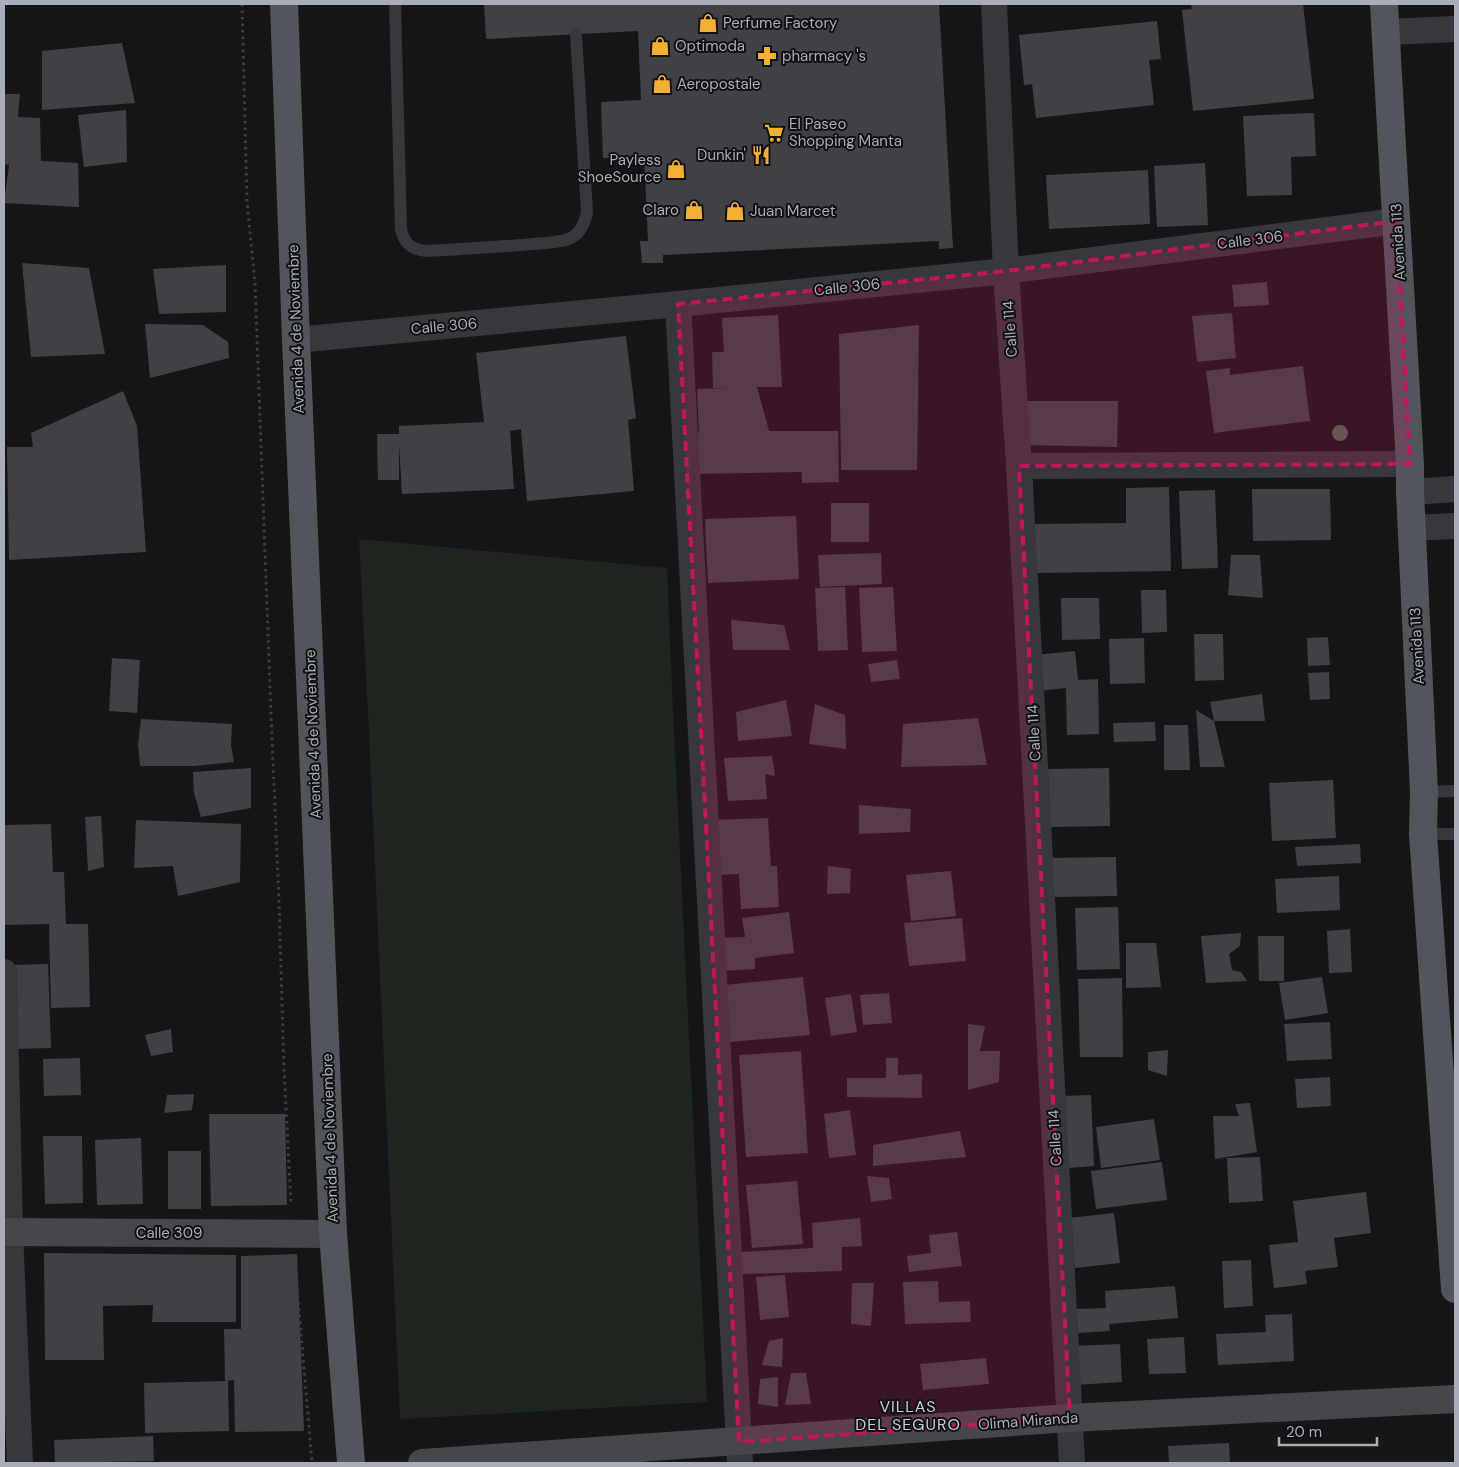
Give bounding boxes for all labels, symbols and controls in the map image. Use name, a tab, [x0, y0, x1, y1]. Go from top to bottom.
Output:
shop icon: Perfume Factory	[697, 12, 719, 34]
place label: Perfume Factory	[723, 13, 838, 33]
shop icon: Optimoda	[649, 35, 671, 57]
place label: Optimoda	[675, 36, 745, 56]
pharmacy icon: pharmacy 's	[756, 45, 778, 67]
place label: pharmacy 's	[782, 46, 866, 66]
shop icon: Aeropostale	[651, 73, 673, 95]
place label: Aeropostale	[677, 74, 761, 94]
place label: El Paseo Shopping Manta	[789, 114, 902, 151]
supermarket icon: El Paseo Shopping Manta	[763, 122, 785, 144]
restaurant icon: Dunkin'	[750, 144, 772, 166]
place label: Dunkin'	[697, 145, 746, 165]
place label: Payless ShoeSource	[578, 150, 661, 187]
shop icon: Payless ShoeSource	[665, 158, 687, 180]
shop icon: Claro	[683, 199, 705, 221]
place label: Claro	[643, 200, 679, 220]
shop icon: Juan Marcet	[724, 200, 746, 222]
place label: Juan Marcet	[750, 201, 836, 221]
street label: Avenida 113	[1386, 203, 1410, 281]
street label: Calle 306	[1216, 226, 1284, 254]
street label: Avenida 4 de Noviembre	[283, 244, 309, 414]
street label: Calle 306	[813, 274, 881, 300]
street label: Calle 114	[998, 300, 1022, 358]
street label: Calle 306	[410, 313, 478, 339]
street label: Avenida 113	[1405, 607, 1429, 685]
street label: Avenida 4 de Noviembre	[300, 649, 326, 819]
street label: Calle 114	[1023, 704, 1045, 762]
street label: Avenida 4 de Noviembre	[317, 1053, 343, 1223]
street label: Calle 114	[1044, 1109, 1066, 1167]
street label: Calle 309	[136, 1223, 202, 1243]
district label: VILLAS DEL SEGURO	[855, 1396, 961, 1435]
street label: Olima Miranda	[977, 1408, 1079, 1434]
scale bar	[1279, 1414, 1376, 1446]
text: 20 m	[1286, 1422, 1322, 1442]

